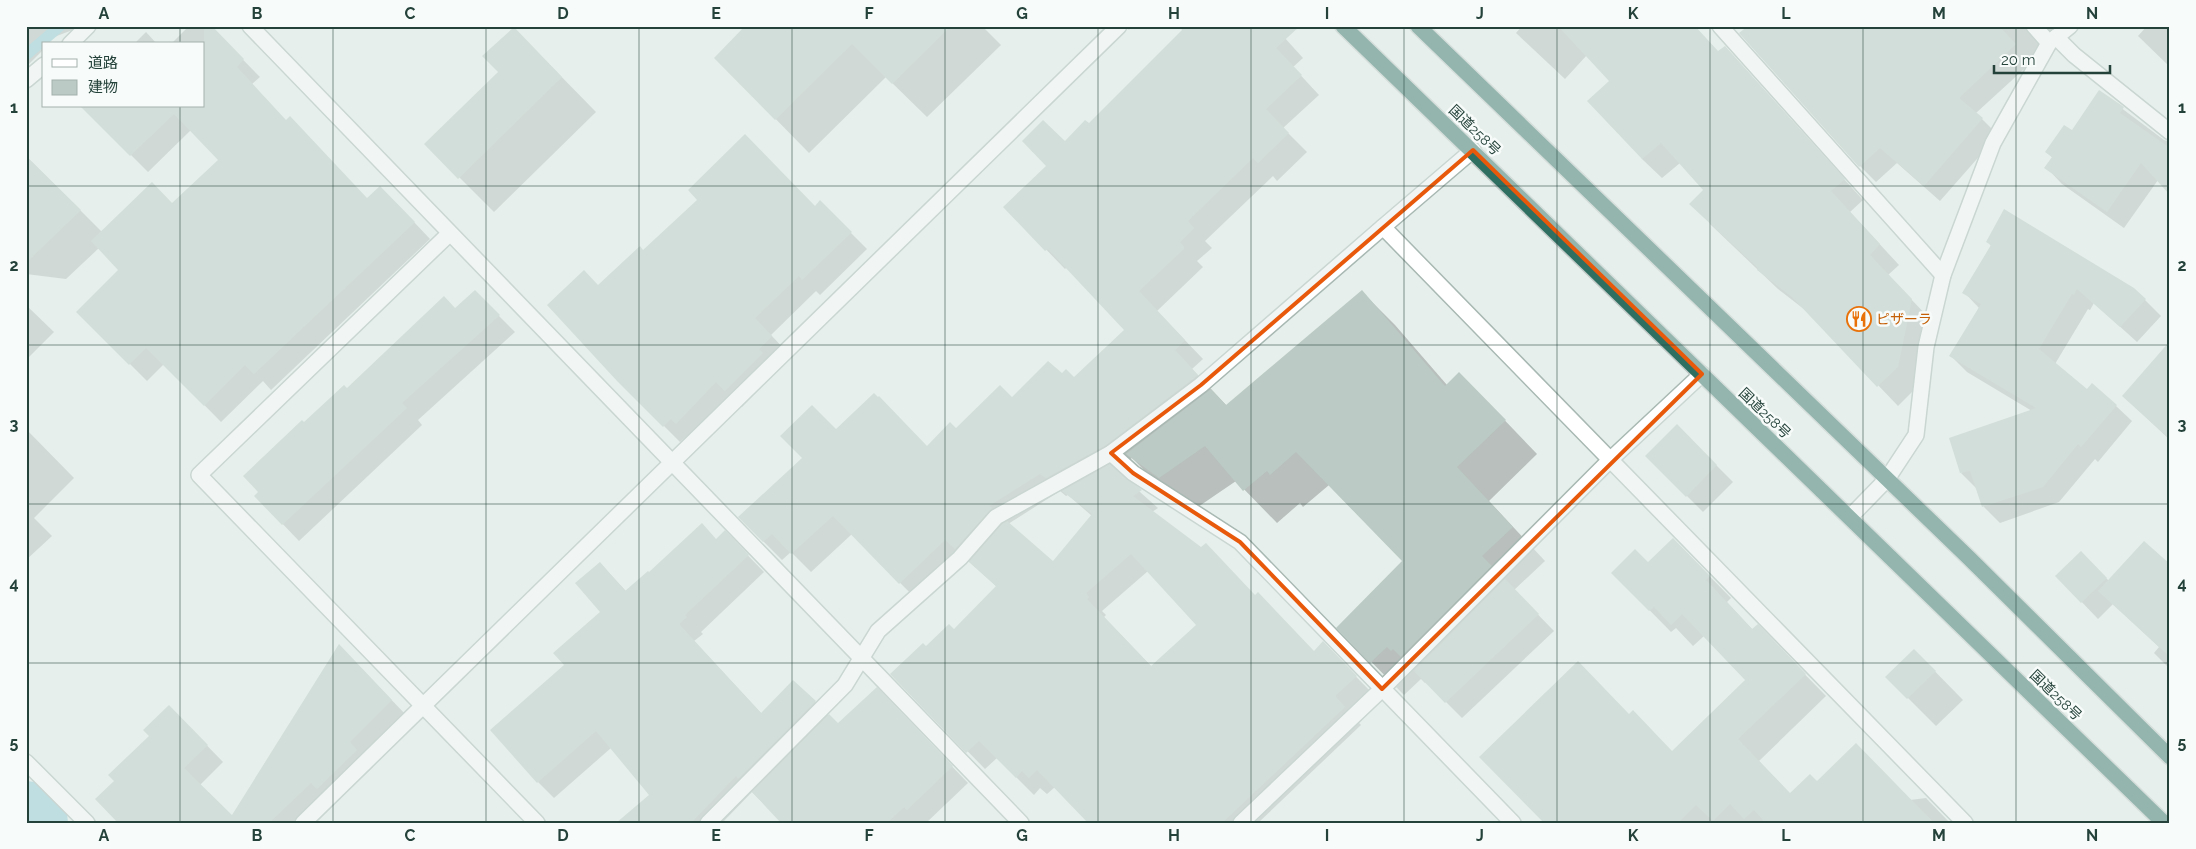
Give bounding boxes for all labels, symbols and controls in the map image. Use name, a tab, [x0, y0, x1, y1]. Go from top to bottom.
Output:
text: A	[99, 4, 110, 23]
text: B	[252, 4, 263, 23]
text: C	[405, 4, 416, 23]
text: D	[557, 4, 569, 23]
text: E	[711, 4, 721, 23]
text: F	[864, 4, 874, 23]
text: G	[1016, 4, 1028, 23]
text: H	[1168, 4, 1180, 23]
text: I	[1325, 4, 1329, 23]
text: J	[1476, 4, 1484, 23]
text: K	[1628, 4, 1639, 23]
text: L	[1781, 4, 1791, 23]
text: M	[1932, 4, 1946, 23]
text: N	[2086, 4, 2098, 23]
legend	[42, 42, 205, 108]
scale bar	[1994, 42, 2110, 74]
text: 20 m	[2001, 51, 2036, 69]
text: 道路	[88, 54, 118, 72]
text: 建物	[88, 78, 118, 96]
text: 1	[10, 98, 18, 117]
text: 1	[2178, 98, 2186, 117]
street label: 国道258号	[1446, 102, 1504, 158]
text: 2	[9, 256, 19, 275]
text: 2	[2177, 256, 2187, 275]
restaurant icon: ピザーラ	[1846, 306, 1872, 332]
place label: ピザーラ	[1876, 311, 1932, 327]
street label: 国道258号	[1736, 385, 1794, 441]
text: 3	[10, 415, 19, 434]
text: 3	[2178, 415, 2187, 434]
text: 4	[9, 574, 19, 593]
text: 4	[2177, 574, 2187, 593]
street label: 国道258号	[2027, 667, 2085, 723]
text: 5	[10, 733, 19, 752]
text: 5	[2178, 733, 2187, 752]
text: A	[99, 826, 110, 845]
text: B	[252, 826, 263, 845]
text: C	[405, 826, 416, 845]
text: D	[557, 826, 569, 845]
text: E	[711, 826, 721, 845]
text: F	[864, 826, 874, 845]
text: G	[1016, 826, 1028, 845]
text: H	[1168, 826, 1180, 845]
text: I	[1325, 826, 1329, 845]
text: J	[1476, 826, 1484, 845]
text: K	[1628, 826, 1639, 845]
text: L	[1781, 826, 1791, 845]
text: M	[1932, 826, 1946, 845]
text: N	[2086, 826, 2098, 845]

